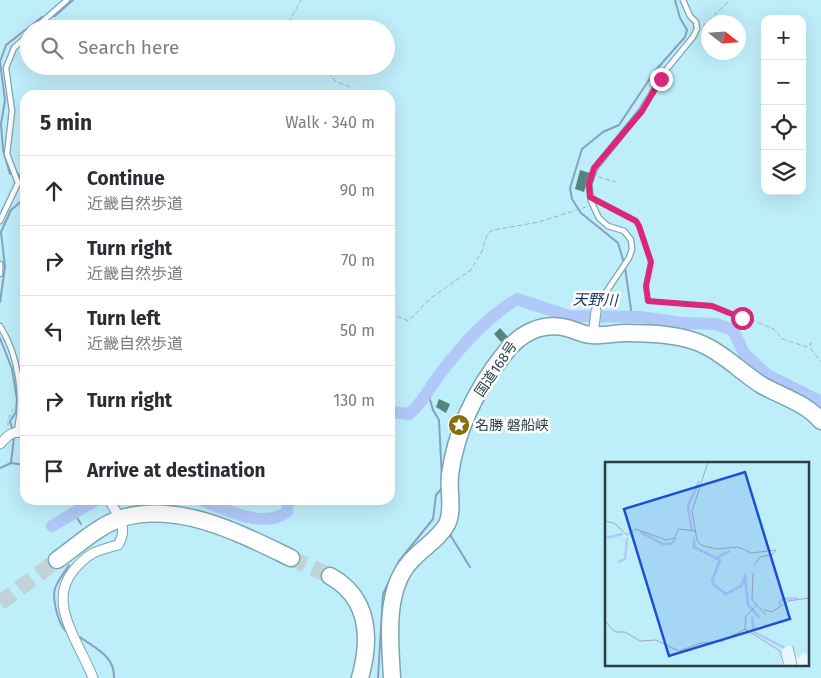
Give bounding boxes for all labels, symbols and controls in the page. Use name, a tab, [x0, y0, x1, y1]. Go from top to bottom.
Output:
north arrow	[701, 15, 746, 60]
map controls	[761, 15, 806, 195]
button: +	[761, 15, 806, 60]
search box	[20, 20, 395, 75]
icon: search	[38, 34, 66, 62]
text: Search here	[78, 36, 179, 59]
button: −	[761, 60, 806, 105]
route end	[650, 68, 673, 91]
button: locate	[761, 105, 806, 150]
text: 5 min	[40, 110, 92, 136]
text: Walk · 340 m	[285, 113, 375, 132]
button: layers	[761, 150, 806, 195]
text: Continue	[87, 167, 165, 190]
icon: ahead	[40, 177, 68, 205]
text: 90 m	[340, 181, 375, 200]
text: 近畿自然歩道	[87, 194, 183, 213]
text: Turn right	[87, 237, 172, 260]
icon: right	[40, 247, 68, 275]
text: 70 m	[341, 251, 375, 270]
text: 近畿自然歩道	[87, 264, 183, 283]
water label: 天野川	[572, 291, 620, 309]
text: Turn left	[87, 307, 161, 330]
route start	[731, 307, 754, 330]
icon: left	[40, 317, 68, 345]
text: 50 m	[340, 321, 375, 340]
text: 近畿自然歩道	[87, 334, 183, 353]
street label: 国道168号	[471, 338, 521, 400]
icon: right	[40, 387, 68, 415]
text: Turn right	[87, 389, 172, 412]
text: 130 m	[333, 391, 375, 410]
place icon: 名勝 磐船峡	[447, 413, 471, 437]
place label: 名勝 磐船峡	[475, 417, 549, 434]
icon: arrive	[40, 457, 68, 485]
text: Arrive at destination	[87, 459, 266, 482]
inset map	[605, 462, 808, 666]

